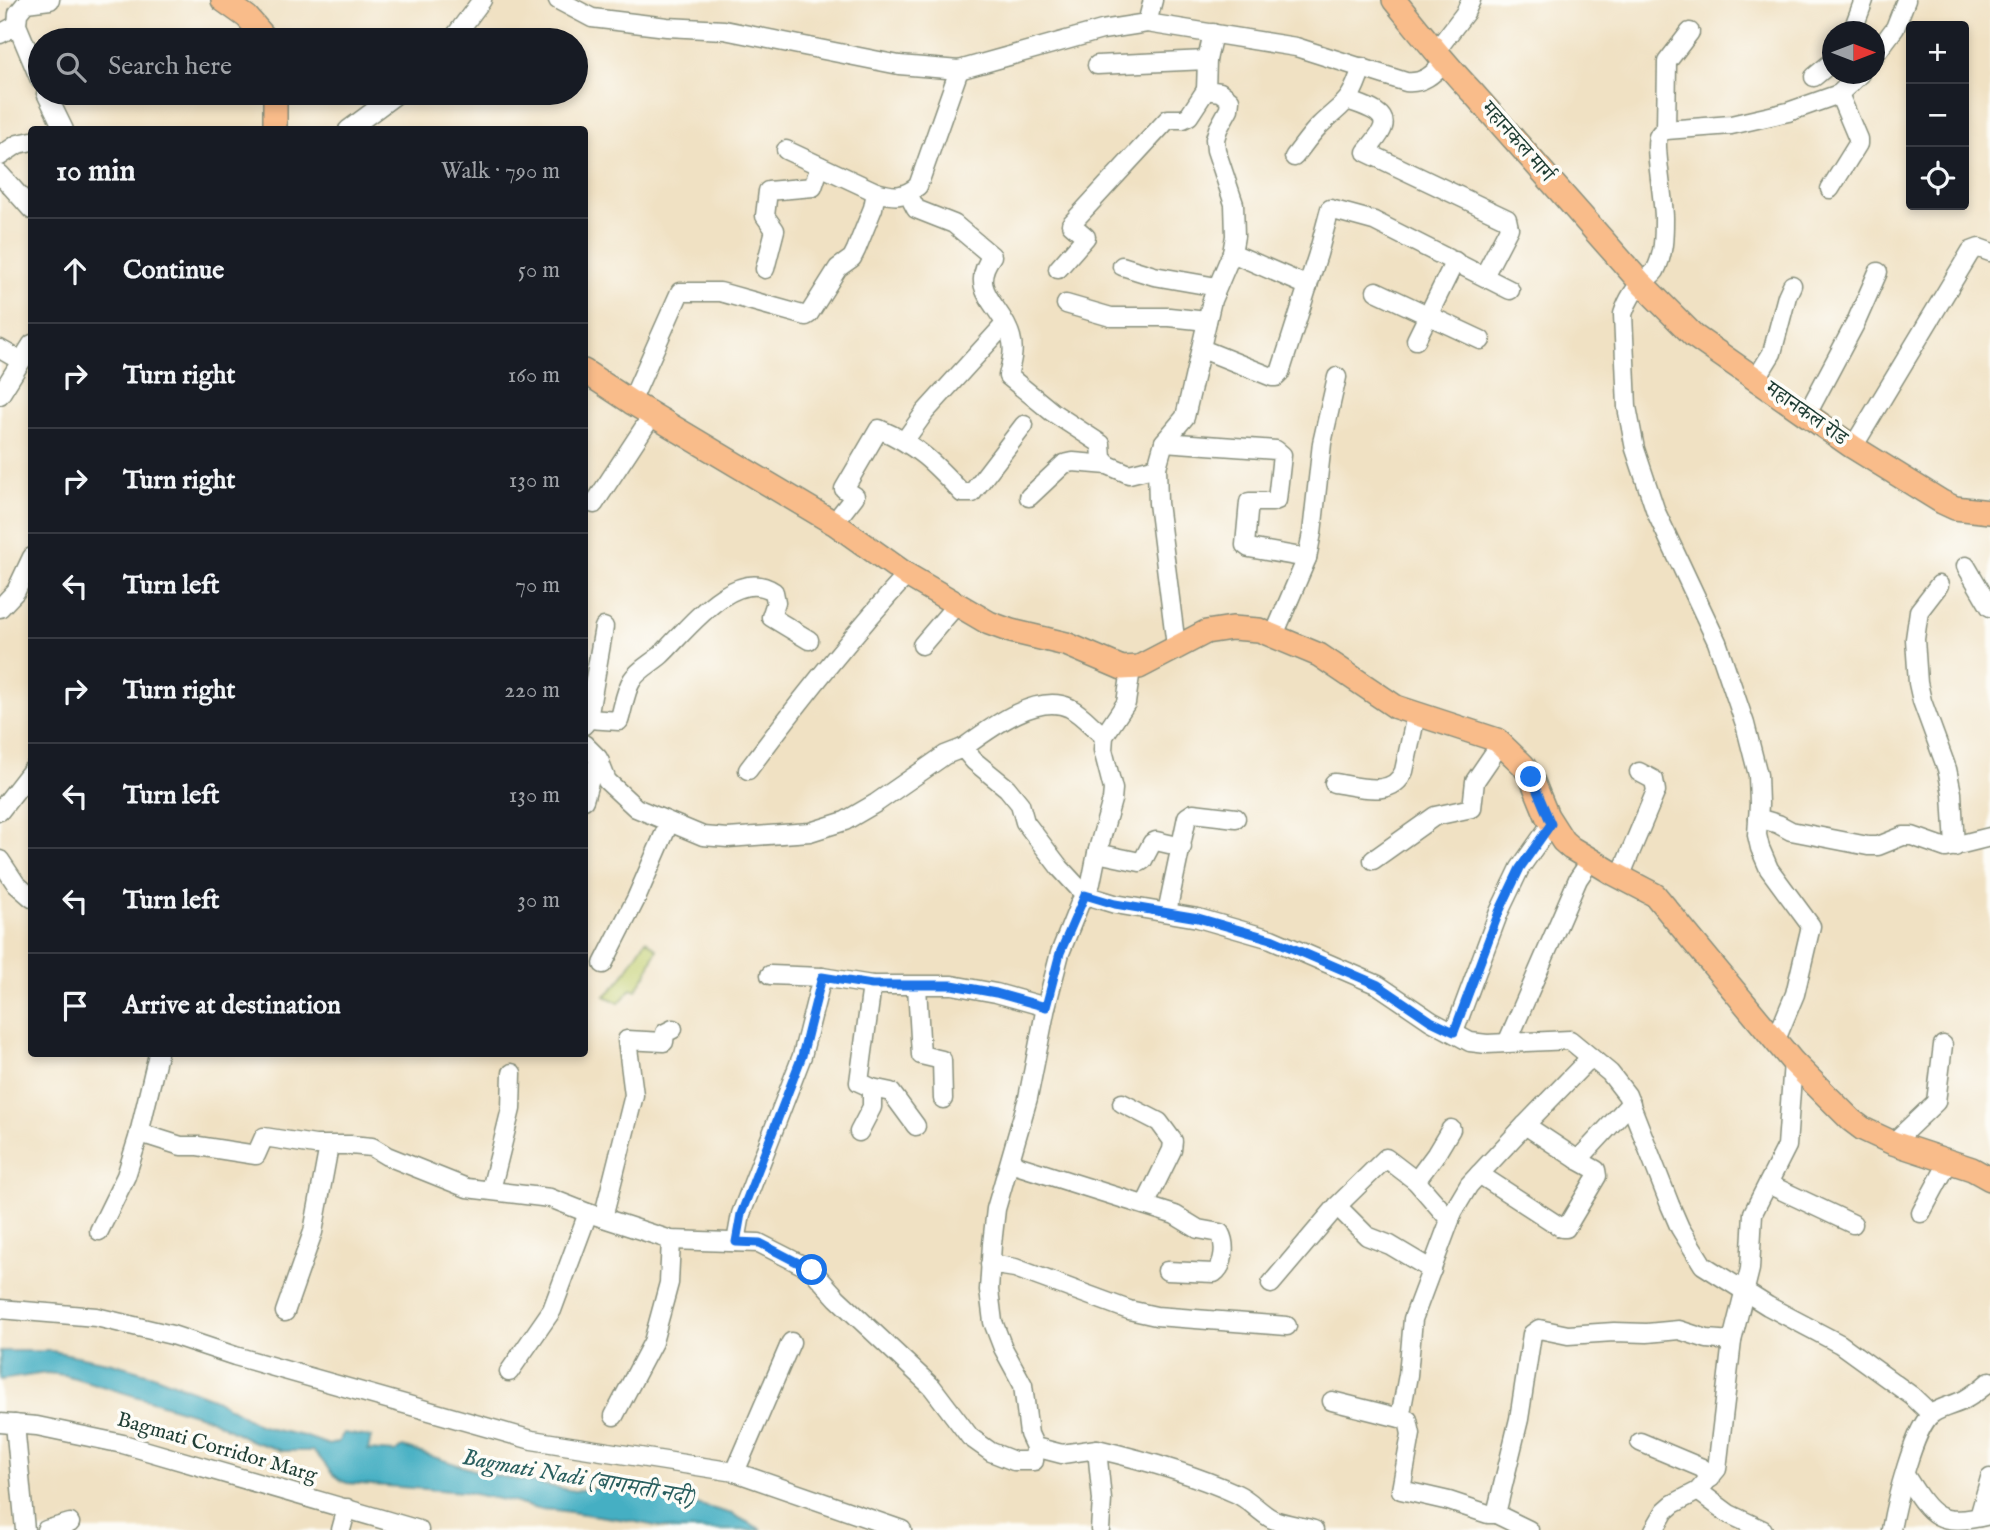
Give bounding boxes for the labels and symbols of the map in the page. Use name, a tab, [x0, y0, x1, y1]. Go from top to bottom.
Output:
north arrow	[1822, 21, 1885, 84]
street label: महानकल मार्ग	[1474, 95, 1560, 189]
street label: महानकल रोड	[1759, 375, 1853, 453]
route end	[1515, 761, 1546, 792]
route start	[796, 1254, 827, 1285]
street label: Bagmati Corridor Marg	[114, 1406, 321, 1490]
water label: Bagmati Nadi (बागमती नदी)	[460, 1443, 698, 1514]

